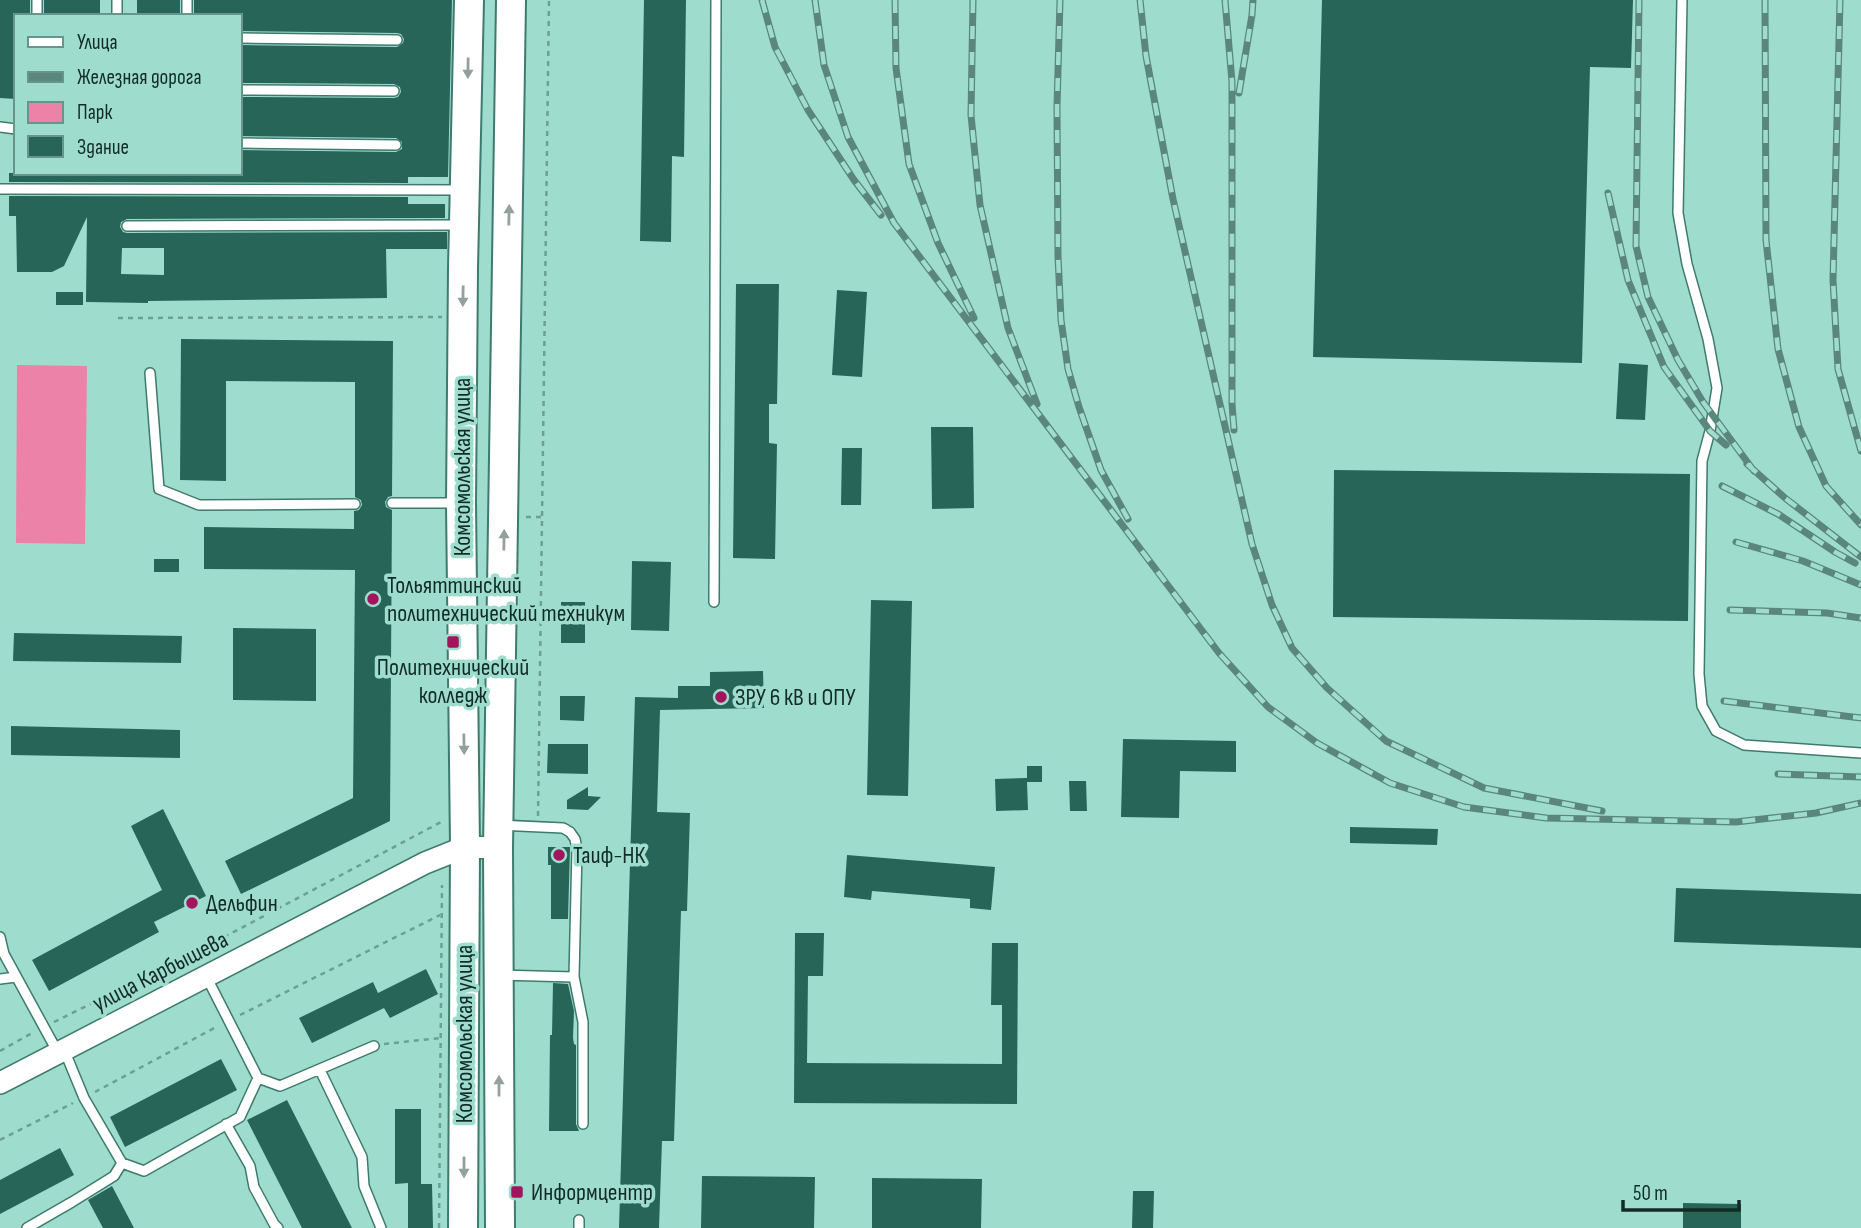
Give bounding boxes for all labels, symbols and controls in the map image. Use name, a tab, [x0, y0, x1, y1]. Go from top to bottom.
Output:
legend	[14, 14, 242, 175]
text: Улица	[77, 30, 118, 55]
one-way arrow	[462, 57, 474, 79]
text: Железная дорога	[77, 65, 202, 90]
text: Парк	[77, 100, 112, 125]
text: Здание	[77, 135, 129, 160]
one-way arrow	[503, 204, 515, 226]
one-way arrow	[457, 285, 469, 307]
street label: Комсомольская улица	[448, 378, 477, 556]
one-way arrow	[498, 529, 509, 551]
place label: Тольяттинский политехнический техникум	[387, 571, 625, 628]
marker: Тольяттинский политехнический техникум	[365, 591, 381, 607]
marker: Политехнический колледж	[445, 634, 461, 650]
place label: Политехнический колледж	[377, 653, 529, 710]
place label: ЗРУ 6 кВ и ОПУ	[735, 683, 856, 712]
marker: ЗРУ 6 кВ и ОПУ	[713, 689, 729, 705]
one-way arrow	[458, 733, 470, 755]
place label: Таиф-НК	[573, 841, 645, 870]
marker: Таиф-НК	[551, 847, 567, 863]
place label: Дельфин	[206, 889, 278, 918]
marker: Дельфин	[184, 895, 200, 911]
street label: улица Карбышева	[88, 925, 233, 1018]
street label: Комсомольская улица	[450, 945, 479, 1123]
one-way arrow	[493, 1075, 505, 1097]
one-way arrow	[458, 1156, 470, 1178]
scale bar	[1623, 1168, 1738, 1212]
place label: Информцентр	[531, 1178, 653, 1207]
text: 50 m	[1633, 1181, 1668, 1206]
marker: Информцентр	[509, 1184, 525, 1200]

